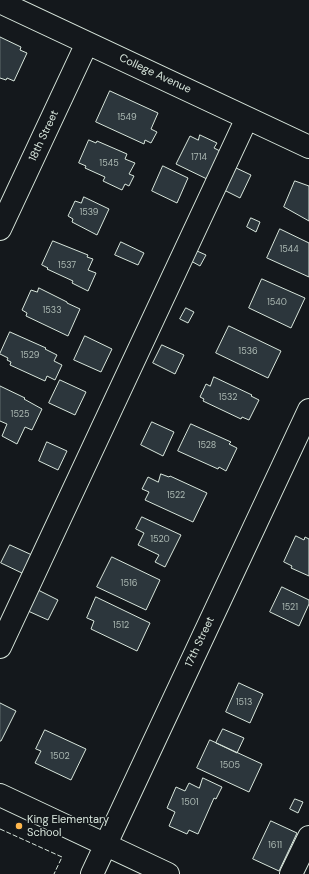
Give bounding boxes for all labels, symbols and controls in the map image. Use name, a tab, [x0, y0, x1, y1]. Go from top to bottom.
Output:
street label: College Avenue	[117, 52, 193, 96]
street label: 18th Street	[26, 108, 62, 164]
house number: 1549	[117, 113, 137, 123]
house number: 1714	[191, 153, 207, 163]
house number: 1545	[99, 159, 119, 169]
house number: 1539	[79, 208, 99, 218]
house number: 1544	[279, 245, 299, 255]
house number: 1537	[58, 261, 76, 271]
house number: 1540	[267, 298, 287, 308]
house number: 1533	[43, 306, 61, 316]
house number: 1536	[238, 347, 258, 357]
house number: 1529	[21, 351, 39, 361]
house number: 1532	[219, 393, 237, 403]
house number: 1525	[11, 410, 29, 420]
house number: 1528	[198, 441, 216, 451]
house number: 1522	[167, 491, 185, 501]
house number: 1520	[150, 535, 170, 545]
house number: 1516	[121, 579, 137, 589]
house number: 1521	[282, 603, 298, 613]
street label: 17th Street	[183, 615, 217, 669]
house number: 1512	[113, 621, 129, 631]
house number: 1513	[236, 698, 252, 708]
house number: 1502	[50, 752, 70, 762]
house number: 1505	[220, 761, 240, 771]
house number: 1501	[181, 798, 199, 808]
place label: King Elementary School	[27, 813, 109, 839]
marker: King Elementary School	[14, 821, 24, 831]
house number: 1611	[268, 841, 282, 851]

